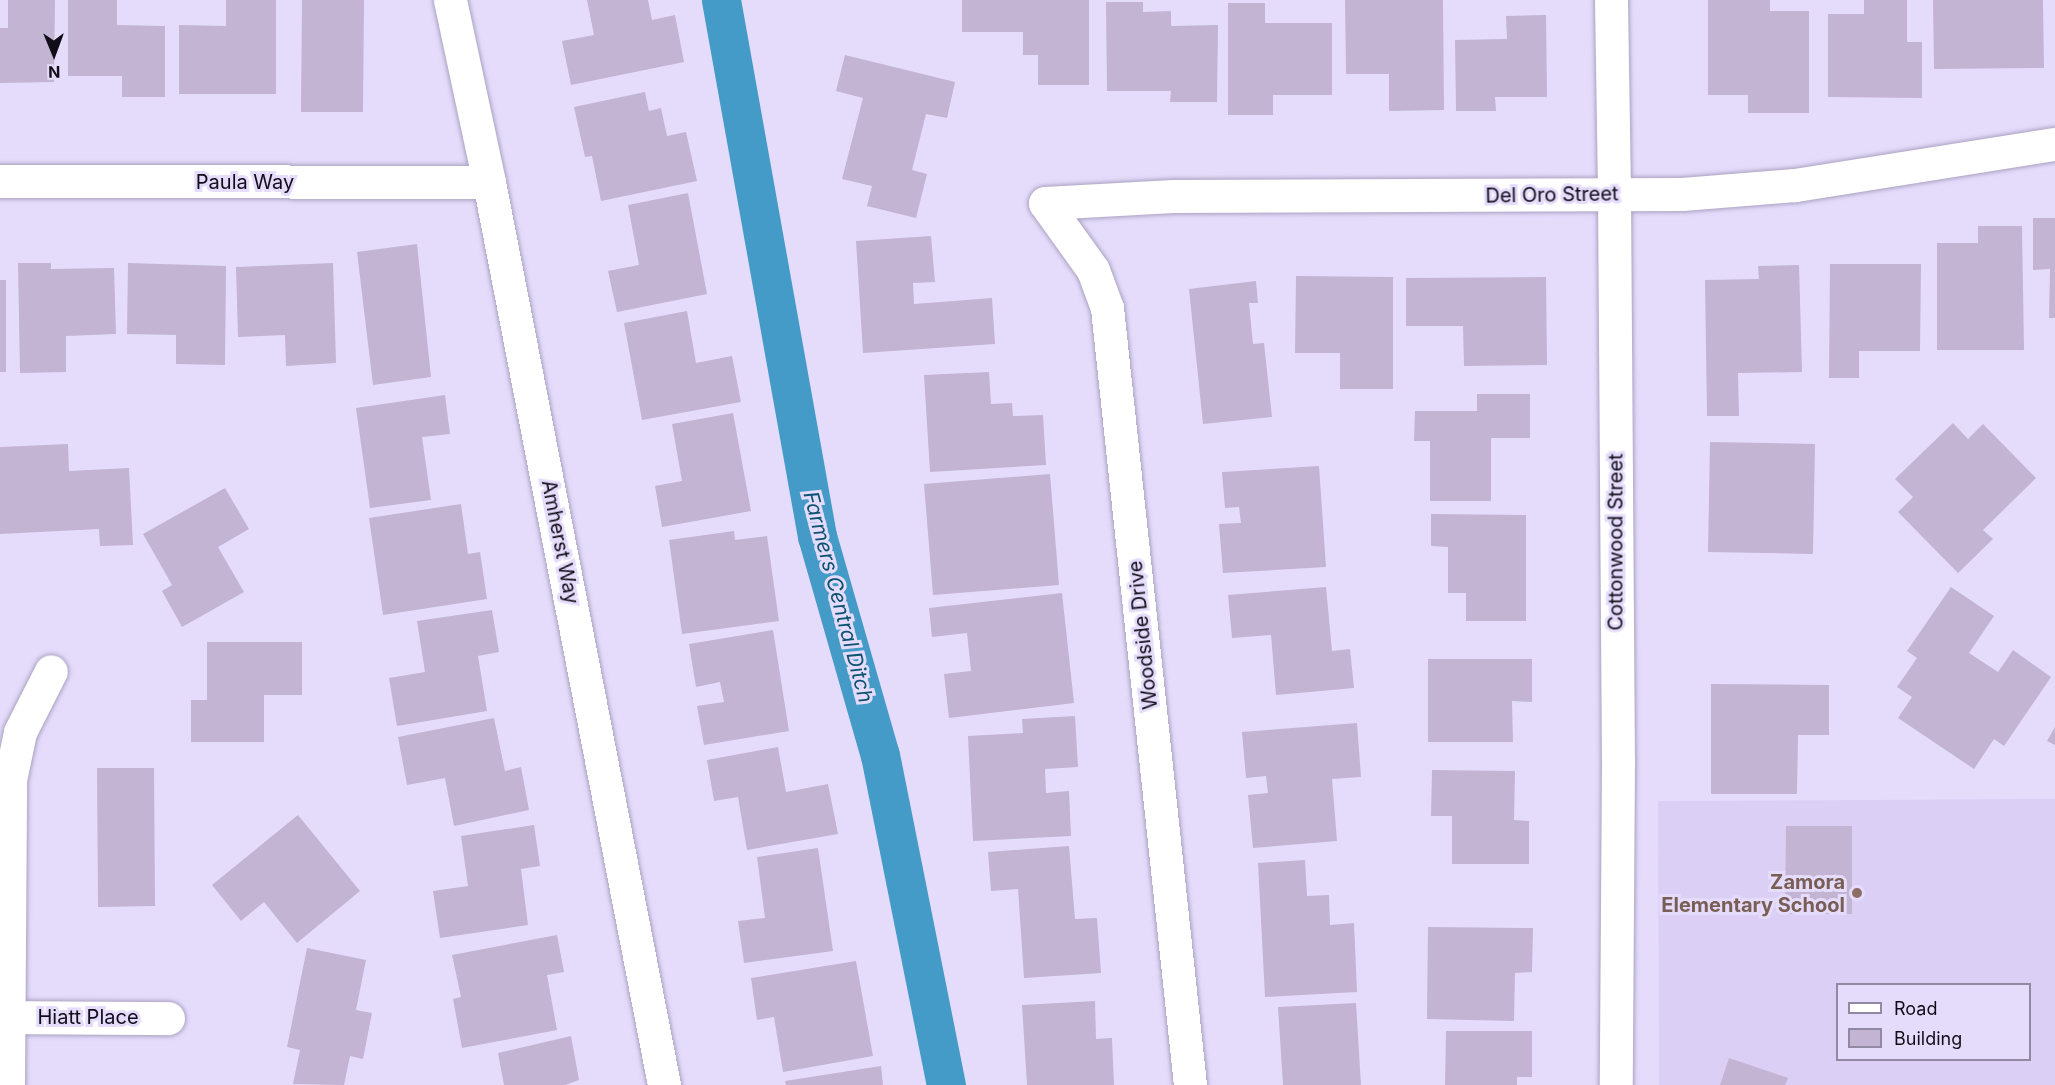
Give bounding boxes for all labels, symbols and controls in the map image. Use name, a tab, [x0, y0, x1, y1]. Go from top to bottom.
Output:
north arrow	[24, 24, 84, 84]
text: N	[48, 62, 61, 82]
street label: Paula Way	[196, 170, 294, 194]
street label: Del Oro Street	[1485, 182, 1619, 208]
street label: Cottonwood Street	[1604, 453, 1628, 631]
street label: Amherst Way	[536, 478, 584, 606]
water label: Farmers Central Ditch	[798, 489, 878, 705]
street label: Woodside Drive	[1123, 559, 1163, 711]
place label: Zamora Elementary School	[1661, 870, 1845, 917]
marker: Zamora Elementary School	[1850, 886, 1864, 900]
legend	[1836, 983, 2031, 1061]
text: Road	[1894, 998, 1937, 1019]
street label: Hiatt Place	[37, 1005, 139, 1029]
text: Building	[1894, 1028, 1962, 1049]

